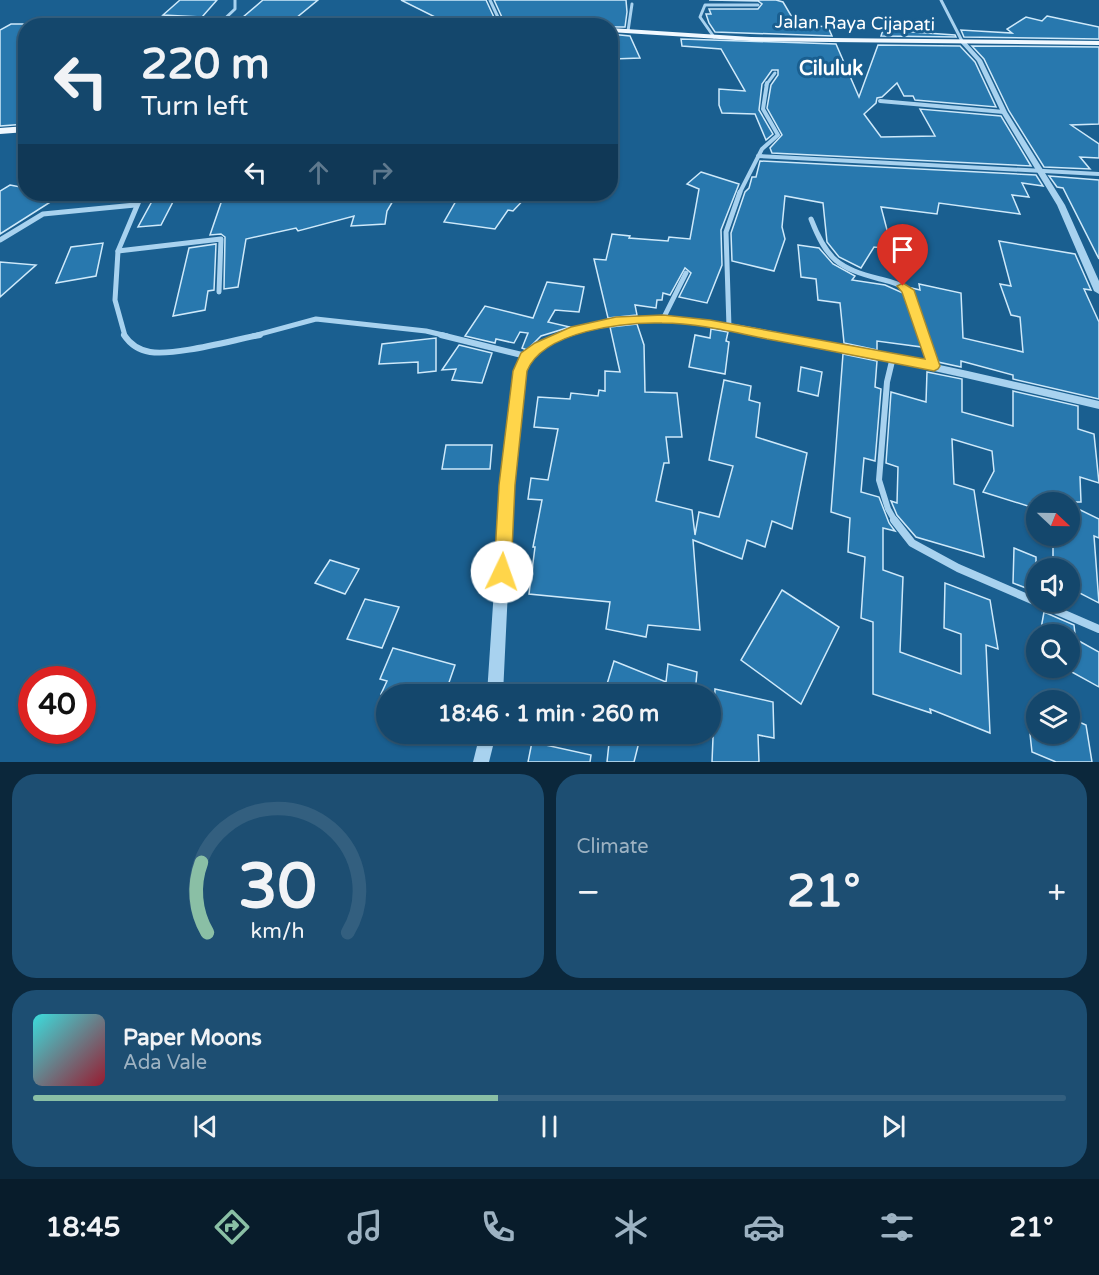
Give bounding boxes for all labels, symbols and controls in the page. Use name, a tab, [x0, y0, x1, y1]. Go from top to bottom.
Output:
street label: Jalan Raya Cijapati	[775, 11, 935, 35]
text: 220 m	[141, 39, 270, 90]
icon: left	[42, 42, 120, 120]
district label: Ciluluk	[799, 57, 863, 81]
text: Turn left	[141, 90, 248, 123]
icon: left	[239, 156, 272, 189]
icon: ahead	[302, 156, 335, 189]
icon: right	[365, 156, 398, 189]
pin	[877, 224, 928, 286]
icon: arrive	[886, 233, 919, 266]
north arrow	[1026, 492, 1080, 546]
map controls	[1026, 492, 1080, 744]
position arrow	[470, 540, 534, 604]
button: sound	[1026, 558, 1080, 612]
button: search	[1026, 624, 1080, 678]
speed limit sign: 40	[18, 666, 96, 744]
button: layers	[1026, 690, 1080, 744]
text: 18:46 · 1 min · 260 m	[438, 701, 659, 727]
text: Climate	[577, 835, 649, 859]
text: 30	[239, 850, 317, 925]
text: 21°	[787, 865, 860, 919]
text: −	[577, 873, 600, 912]
text: +	[1047, 873, 1066, 912]
text: km/h	[251, 918, 305, 944]
text: Paper Moons	[123, 1025, 262, 1051]
text: Ada Vale	[123, 1051, 207, 1075]
icon: previous	[189, 1110, 222, 1143]
icon: pause	[533, 1110, 566, 1143]
icon: next	[877, 1110, 910, 1143]
icon: directions	[211, 1206, 253, 1248]
icon: music	[344, 1206, 386, 1248]
icon: phone	[477, 1206, 519, 1248]
icon: climate	[610, 1206, 652, 1248]
icon: car	[743, 1206, 785, 1248]
icon: filters	[876, 1206, 918, 1248]
text: 18:45	[46, 1211, 120, 1244]
text: 21°	[1009, 1211, 1053, 1244]

